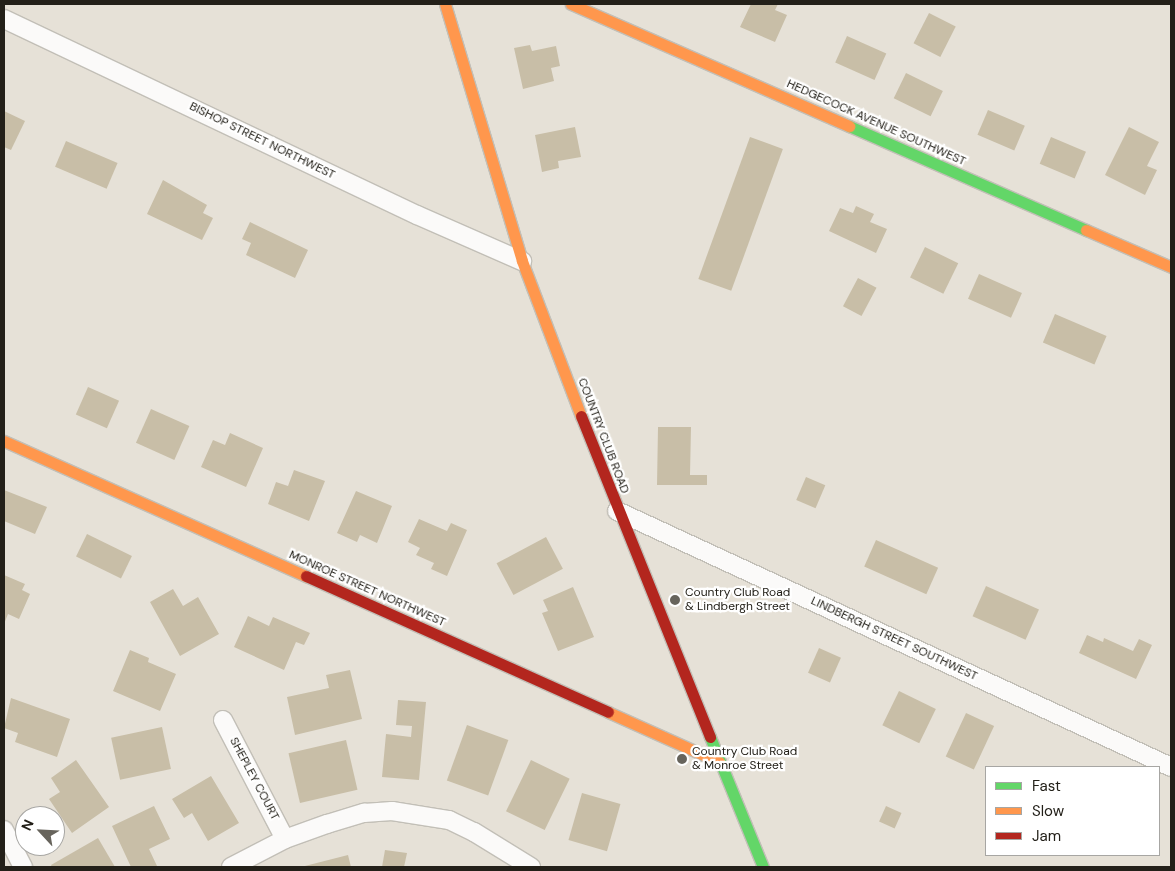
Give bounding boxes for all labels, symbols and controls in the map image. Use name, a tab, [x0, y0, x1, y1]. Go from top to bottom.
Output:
street label: HEDGECOCK AVENUE SOUTHWEST	[784, 77, 968, 169]
street label: BISHOP STREET NORTHWEST	[187, 99, 337, 183]
street label: COUNTRY CLUB ROAD	[574, 376, 632, 496]
street label: MONROE STREET NORTHWEST	[287, 548, 447, 630]
place label: Country Club Road & Lindbergh Street	[685, 586, 790, 614]
marker: Country Club Road & Lindbergh Street	[669, 594, 681, 606]
street label: LINDBERGH STREET SOUTHWEST	[808, 594, 980, 684]
street label: SHEPLEY COURT	[226, 735, 282, 823]
place label: Country Club Road & Monroe Street	[692, 745, 797, 773]
marker: Country Club Road & Monroe Street	[676, 753, 688, 765]
legend	[985, 766, 1160, 856]
text: Fast	[1032, 776, 1061, 796]
text: Slow	[1032, 801, 1064, 821]
north arrow	[15, 806, 65, 856]
text: N	[17, 817, 38, 834]
text: Jam	[1032, 826, 1061, 846]

